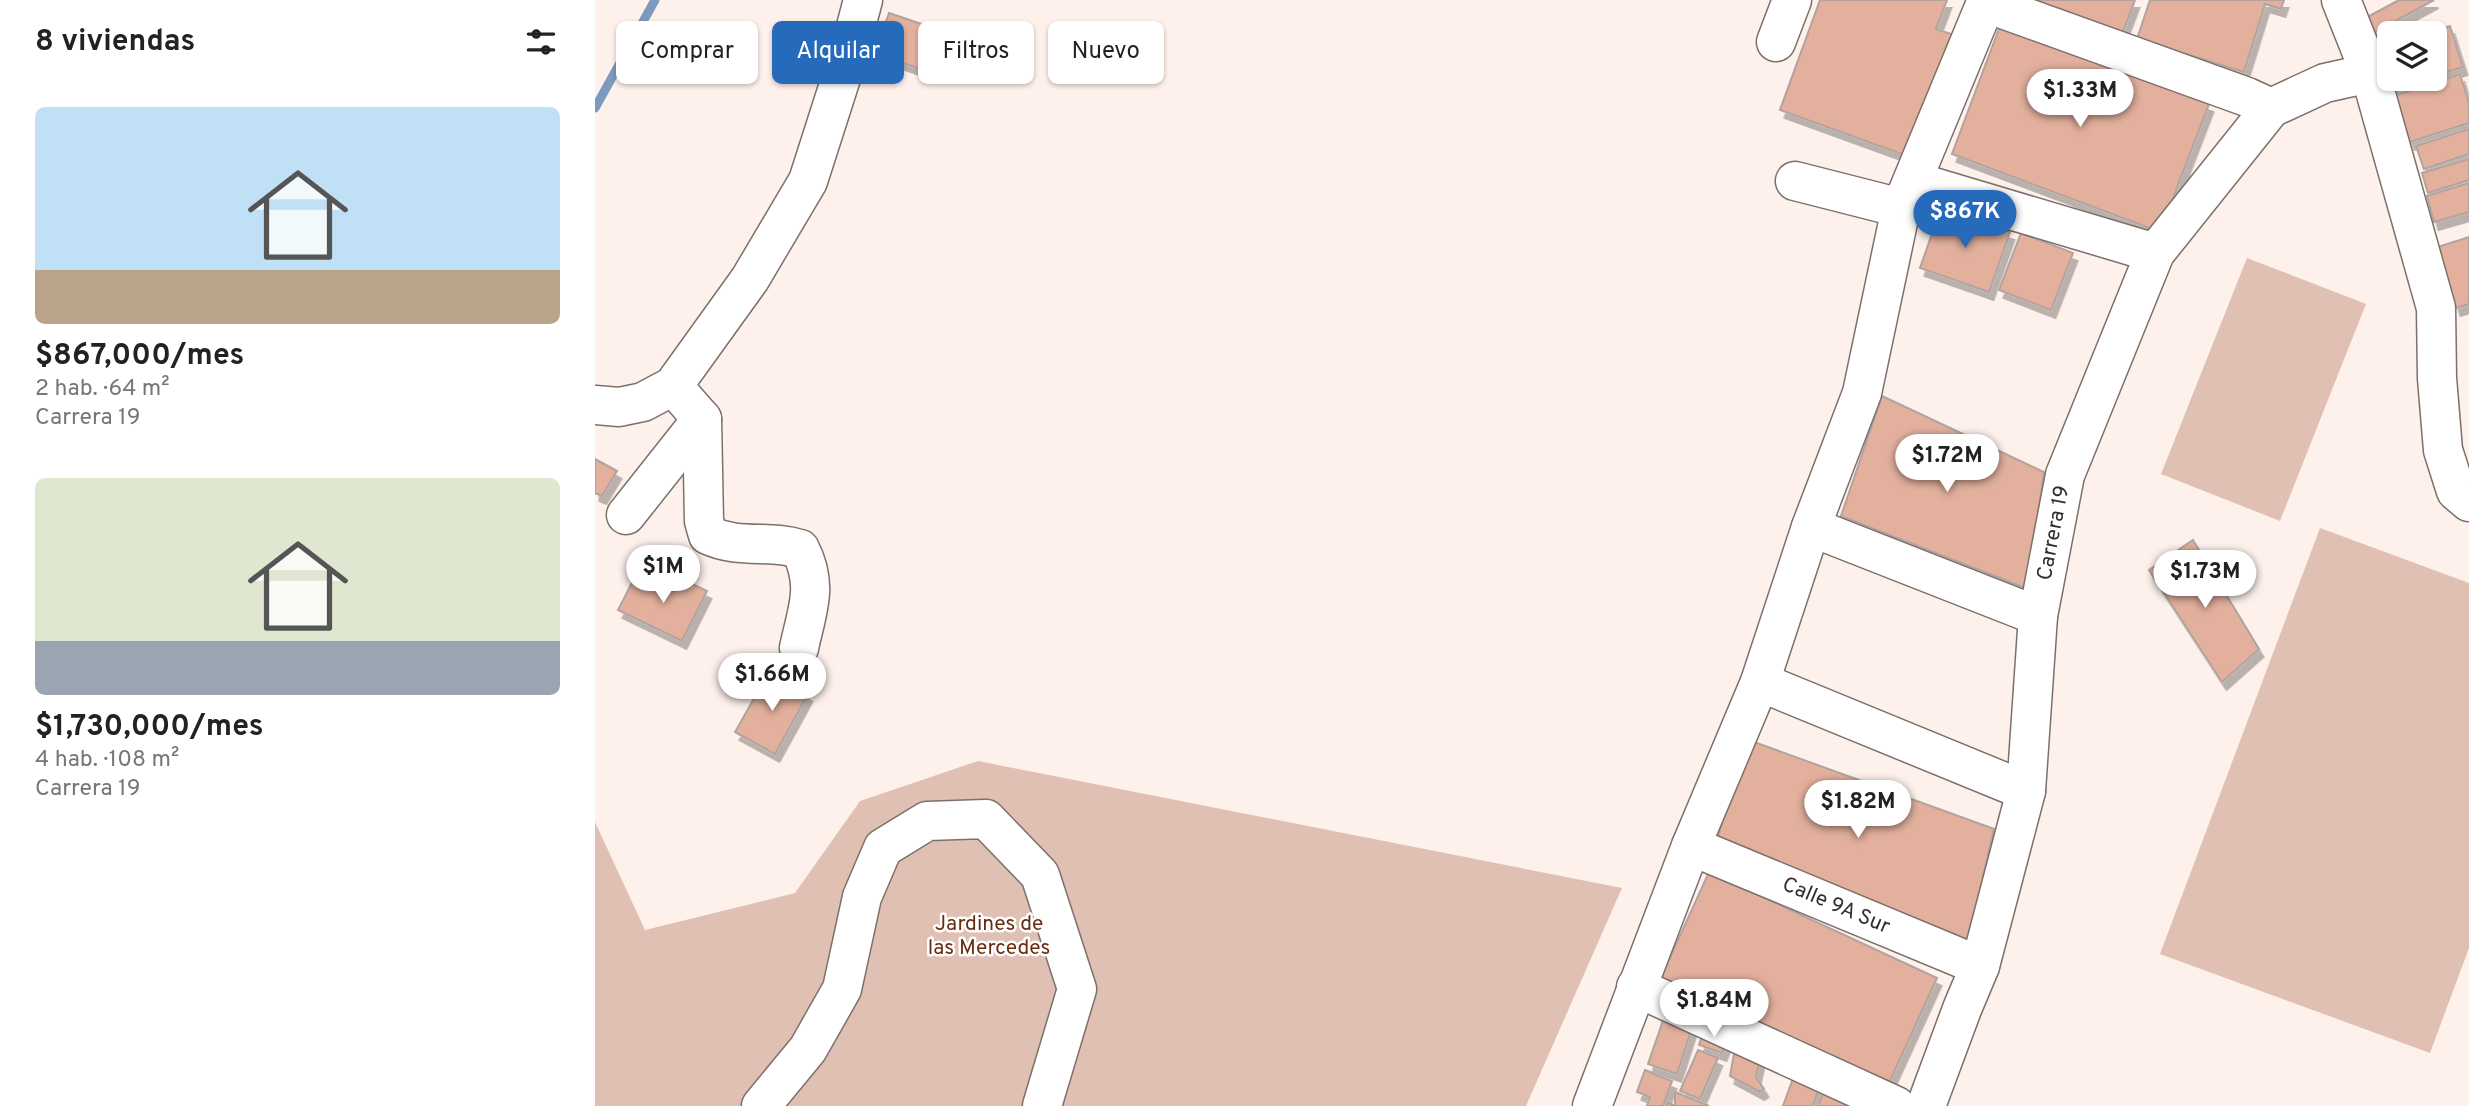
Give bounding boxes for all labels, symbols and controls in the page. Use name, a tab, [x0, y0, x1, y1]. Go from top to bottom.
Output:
chip: Comprar	[616, 21, 758, 84]
chip: Alquilar	[772, 21, 904, 84]
chip: Filtros	[918, 21, 1034, 84]
chip: Nuevo	[1048, 21, 1164, 84]
map controls	[2377, 21, 2447, 91]
button: layers	[2377, 21, 2447, 91]
icon: filters	[522, 23, 560, 61]
text: 8 viviendas	[35, 24, 195, 61]
pin: $1.33M	[2023, 69, 2137, 129]
text: $1.33M	[2043, 77, 2117, 106]
icon: home	[235, 152, 361, 278]
pin: $867K	[1916, 190, 2014, 250]
text: $867K	[1929, 198, 2001, 227]
text: $867,000/mes	[35, 338, 244, 375]
text: 2 hab. · 64 m²	[35, 375, 170, 404]
text: Carrera 19	[35, 404, 140, 433]
pin: $1.72M	[1890, 434, 2004, 494]
text: $1.72M	[1911, 442, 1983, 471]
street label: Carrera 19	[2032, 483, 2076, 583]
icon: home	[235, 523, 361, 649]
pin: $1M	[629, 546, 697, 605]
pin: $1.73M	[2148, 550, 2262, 610]
text: $1M	[642, 553, 684, 582]
text: $1.73M	[2169, 558, 2241, 587]
pin: $1.66M	[715, 654, 829, 713]
text: $1.66M	[734, 661, 810, 690]
text: $1,730,000/mes	[35, 709, 263, 746]
text: 4 hab. · 108 m²	[35, 746, 179, 775]
text: Carrera 19	[35, 775, 140, 804]
pin: $1.82M	[1801, 780, 1915, 840]
text: $1.82M	[1820, 788, 1896, 817]
street label: Calle 9A Sur	[1778, 871, 1894, 941]
park label: Jardines de las Mercedes	[928, 911, 1050, 962]
pin: $1.84M	[1657, 979, 1771, 1039]
text: $1.84M	[1676, 987, 1752, 1016]

